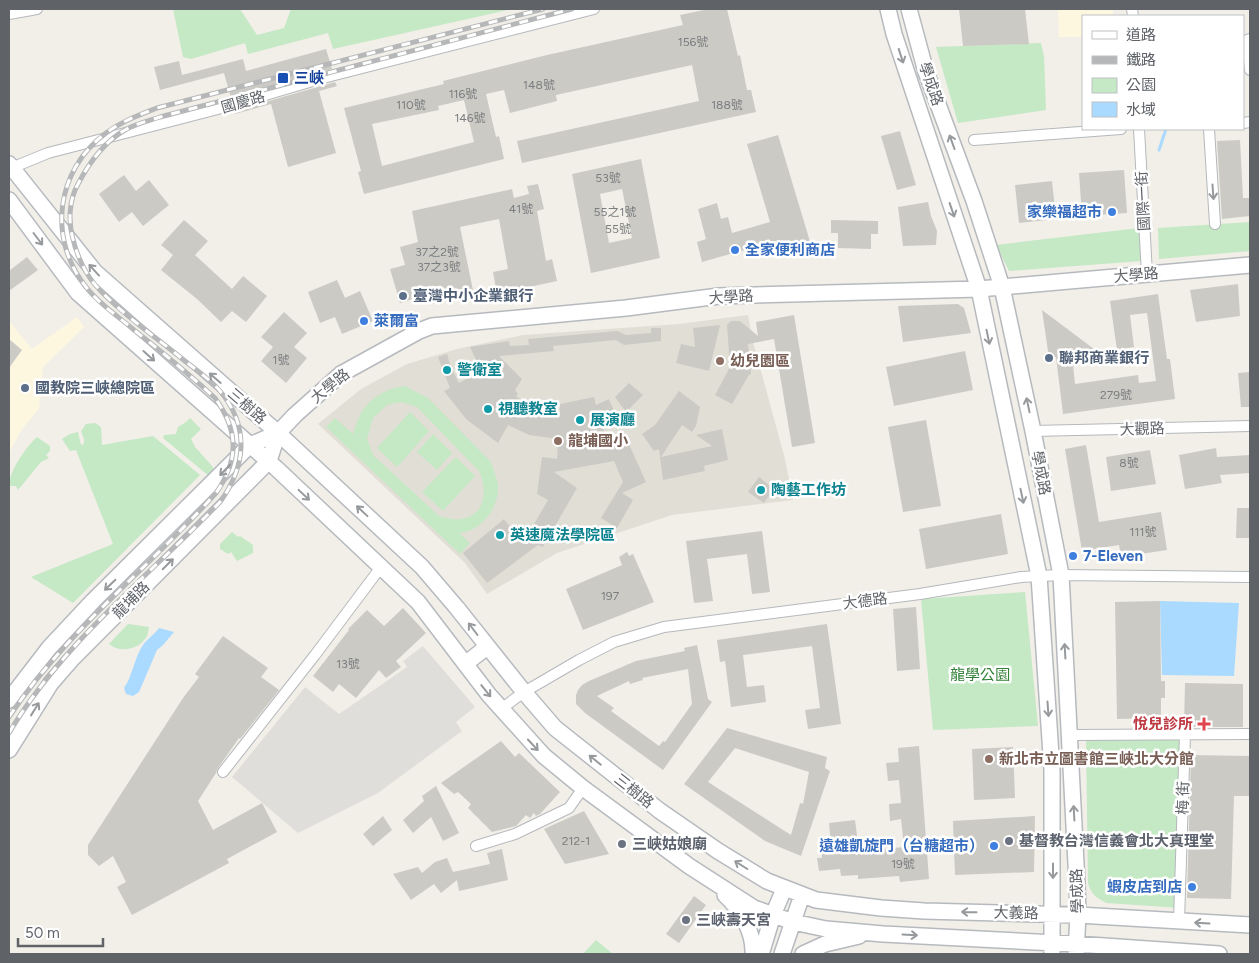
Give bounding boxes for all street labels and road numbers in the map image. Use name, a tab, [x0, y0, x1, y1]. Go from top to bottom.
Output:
street label: 學成路	[915, 60, 947, 108]
street label: 國慶路	[219, 87, 267, 117]
street label: 國際一街	[1132, 171, 1154, 231]
street label: 大學路	[1113, 264, 1159, 286]
street label: 大學路	[708, 286, 754, 308]
street label: 大學路	[307, 365, 353, 407]
street label: 三樹路	[224, 384, 270, 428]
street label: 大觀路	[1119, 419, 1165, 439]
street label: 學成路	[1028, 449, 1054, 497]
street label: 龍埔路	[109, 578, 153, 622]
street label: 大德路	[842, 589, 888, 613]
street label: 三樹路	[611, 770, 657, 812]
street label: 梅 街	[1173, 781, 1193, 815]
street label: 學成路	[1067, 868, 1087, 914]
street label: 大義路	[993, 904, 1039, 922]

